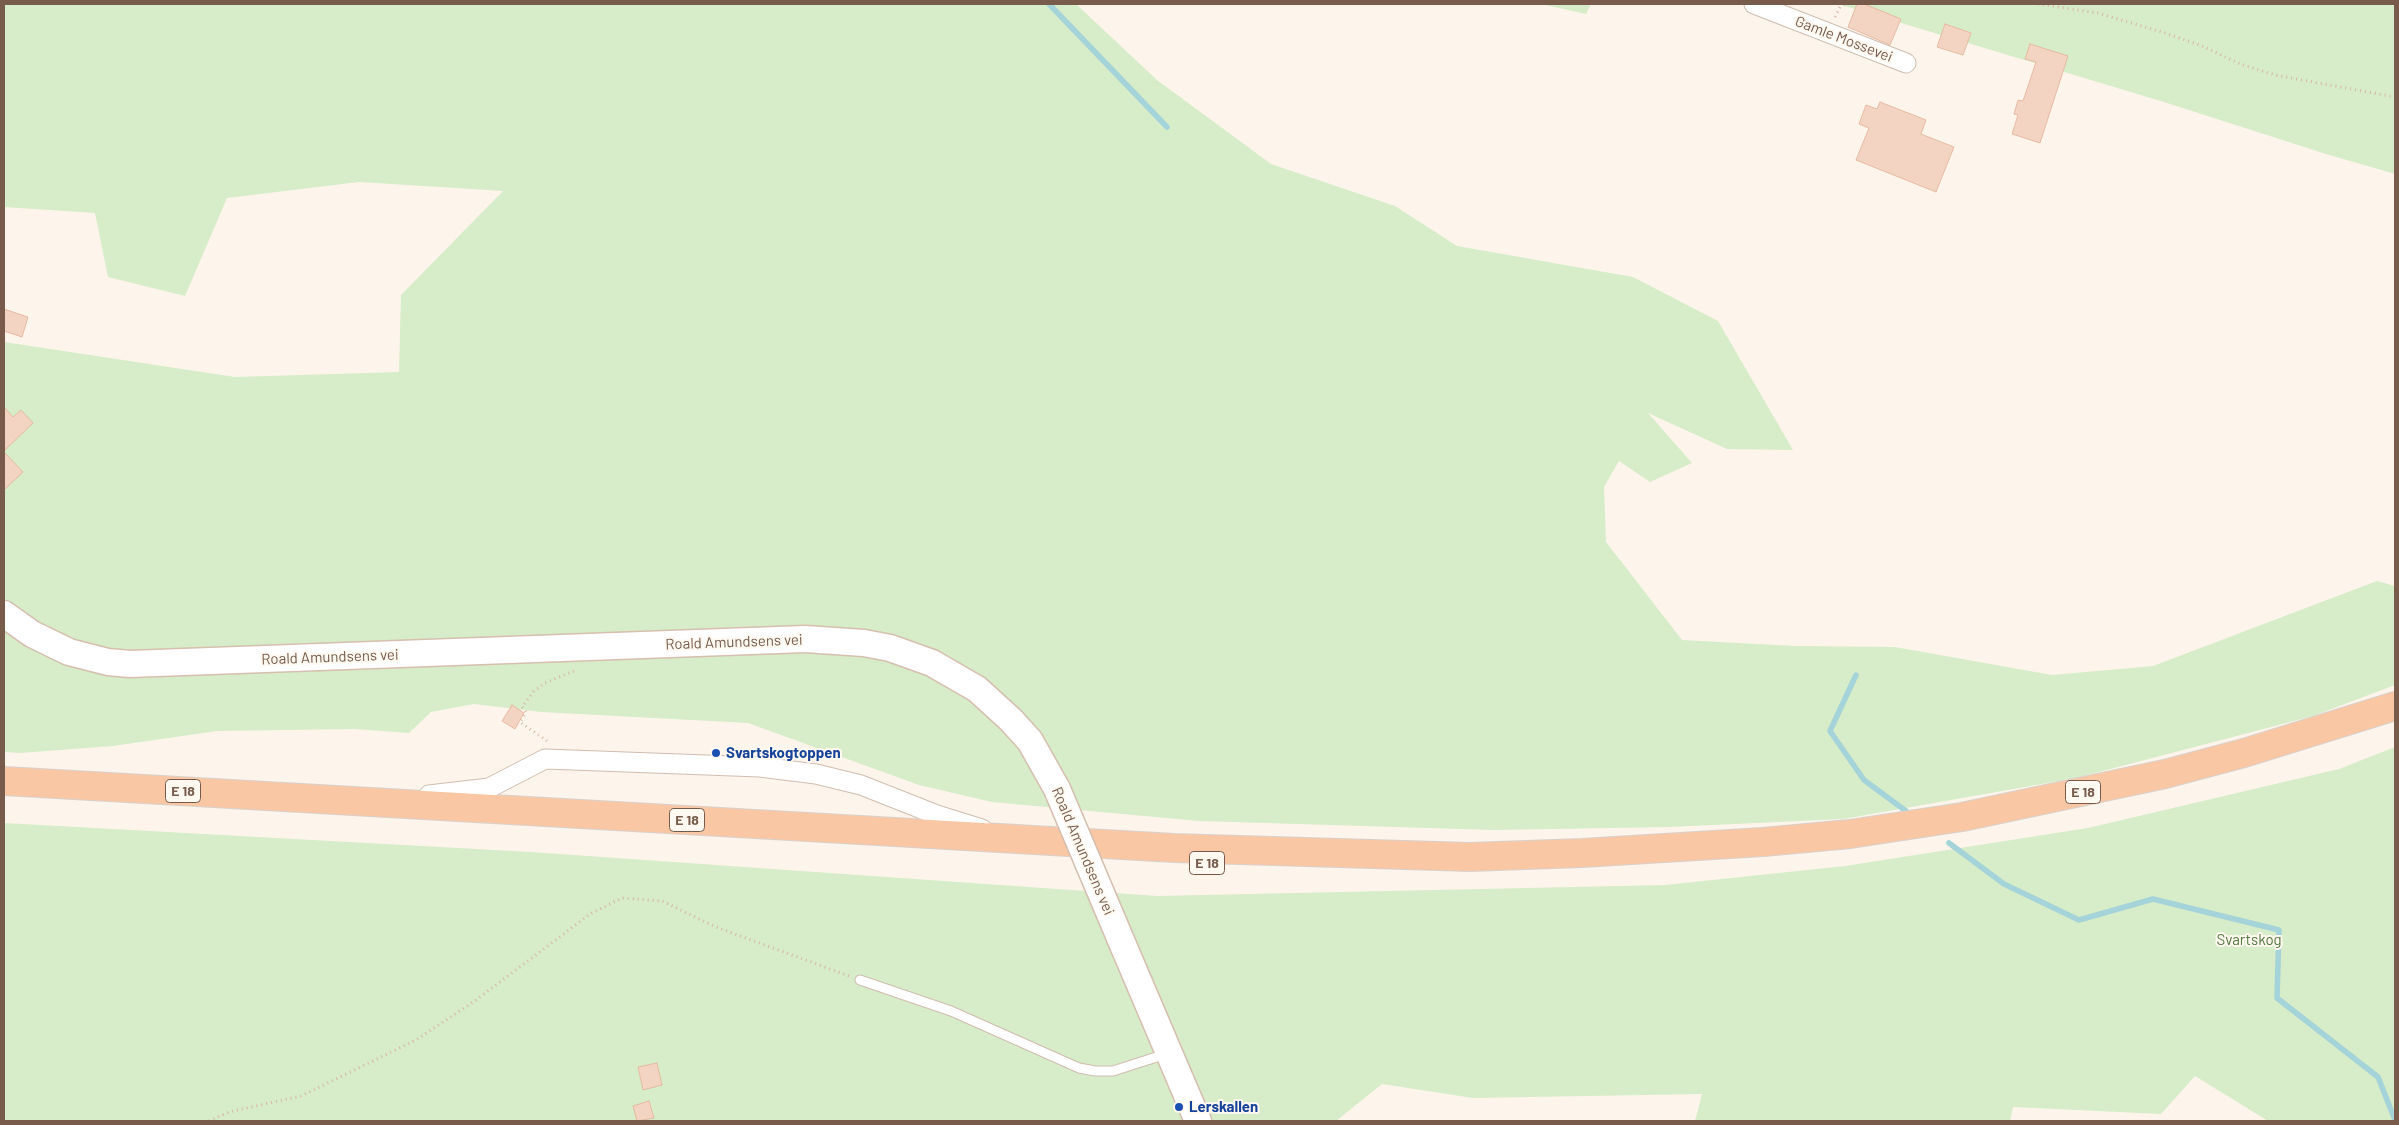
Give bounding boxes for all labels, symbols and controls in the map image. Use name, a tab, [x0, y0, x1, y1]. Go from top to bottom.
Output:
street label: Gamle Mossevei	[1793, 12, 1895, 66]
street label: Roald Amundsens vei	[665, 631, 803, 653]
street label: Roald Amundsens vei	[261, 646, 399, 668]
place label: Svartskogtoppen	[726, 744, 841, 762]
marker: Svartskogtoppen	[710, 747, 722, 759]
road number: E 18	[166, 779, 200, 802]
road number: E 18	[2066, 780, 2100, 804]
street label: Roald Amundsens vei	[1048, 784, 1118, 918]
road number: E 18	[670, 808, 704, 832]
road number: E 18	[1190, 851, 1224, 874]
park label: Svartskog	[2216, 931, 2282, 949]
place label: Lerskallen	[1189, 1098, 1258, 1116]
marker: Lerskallen	[1173, 1101, 1185, 1113]

